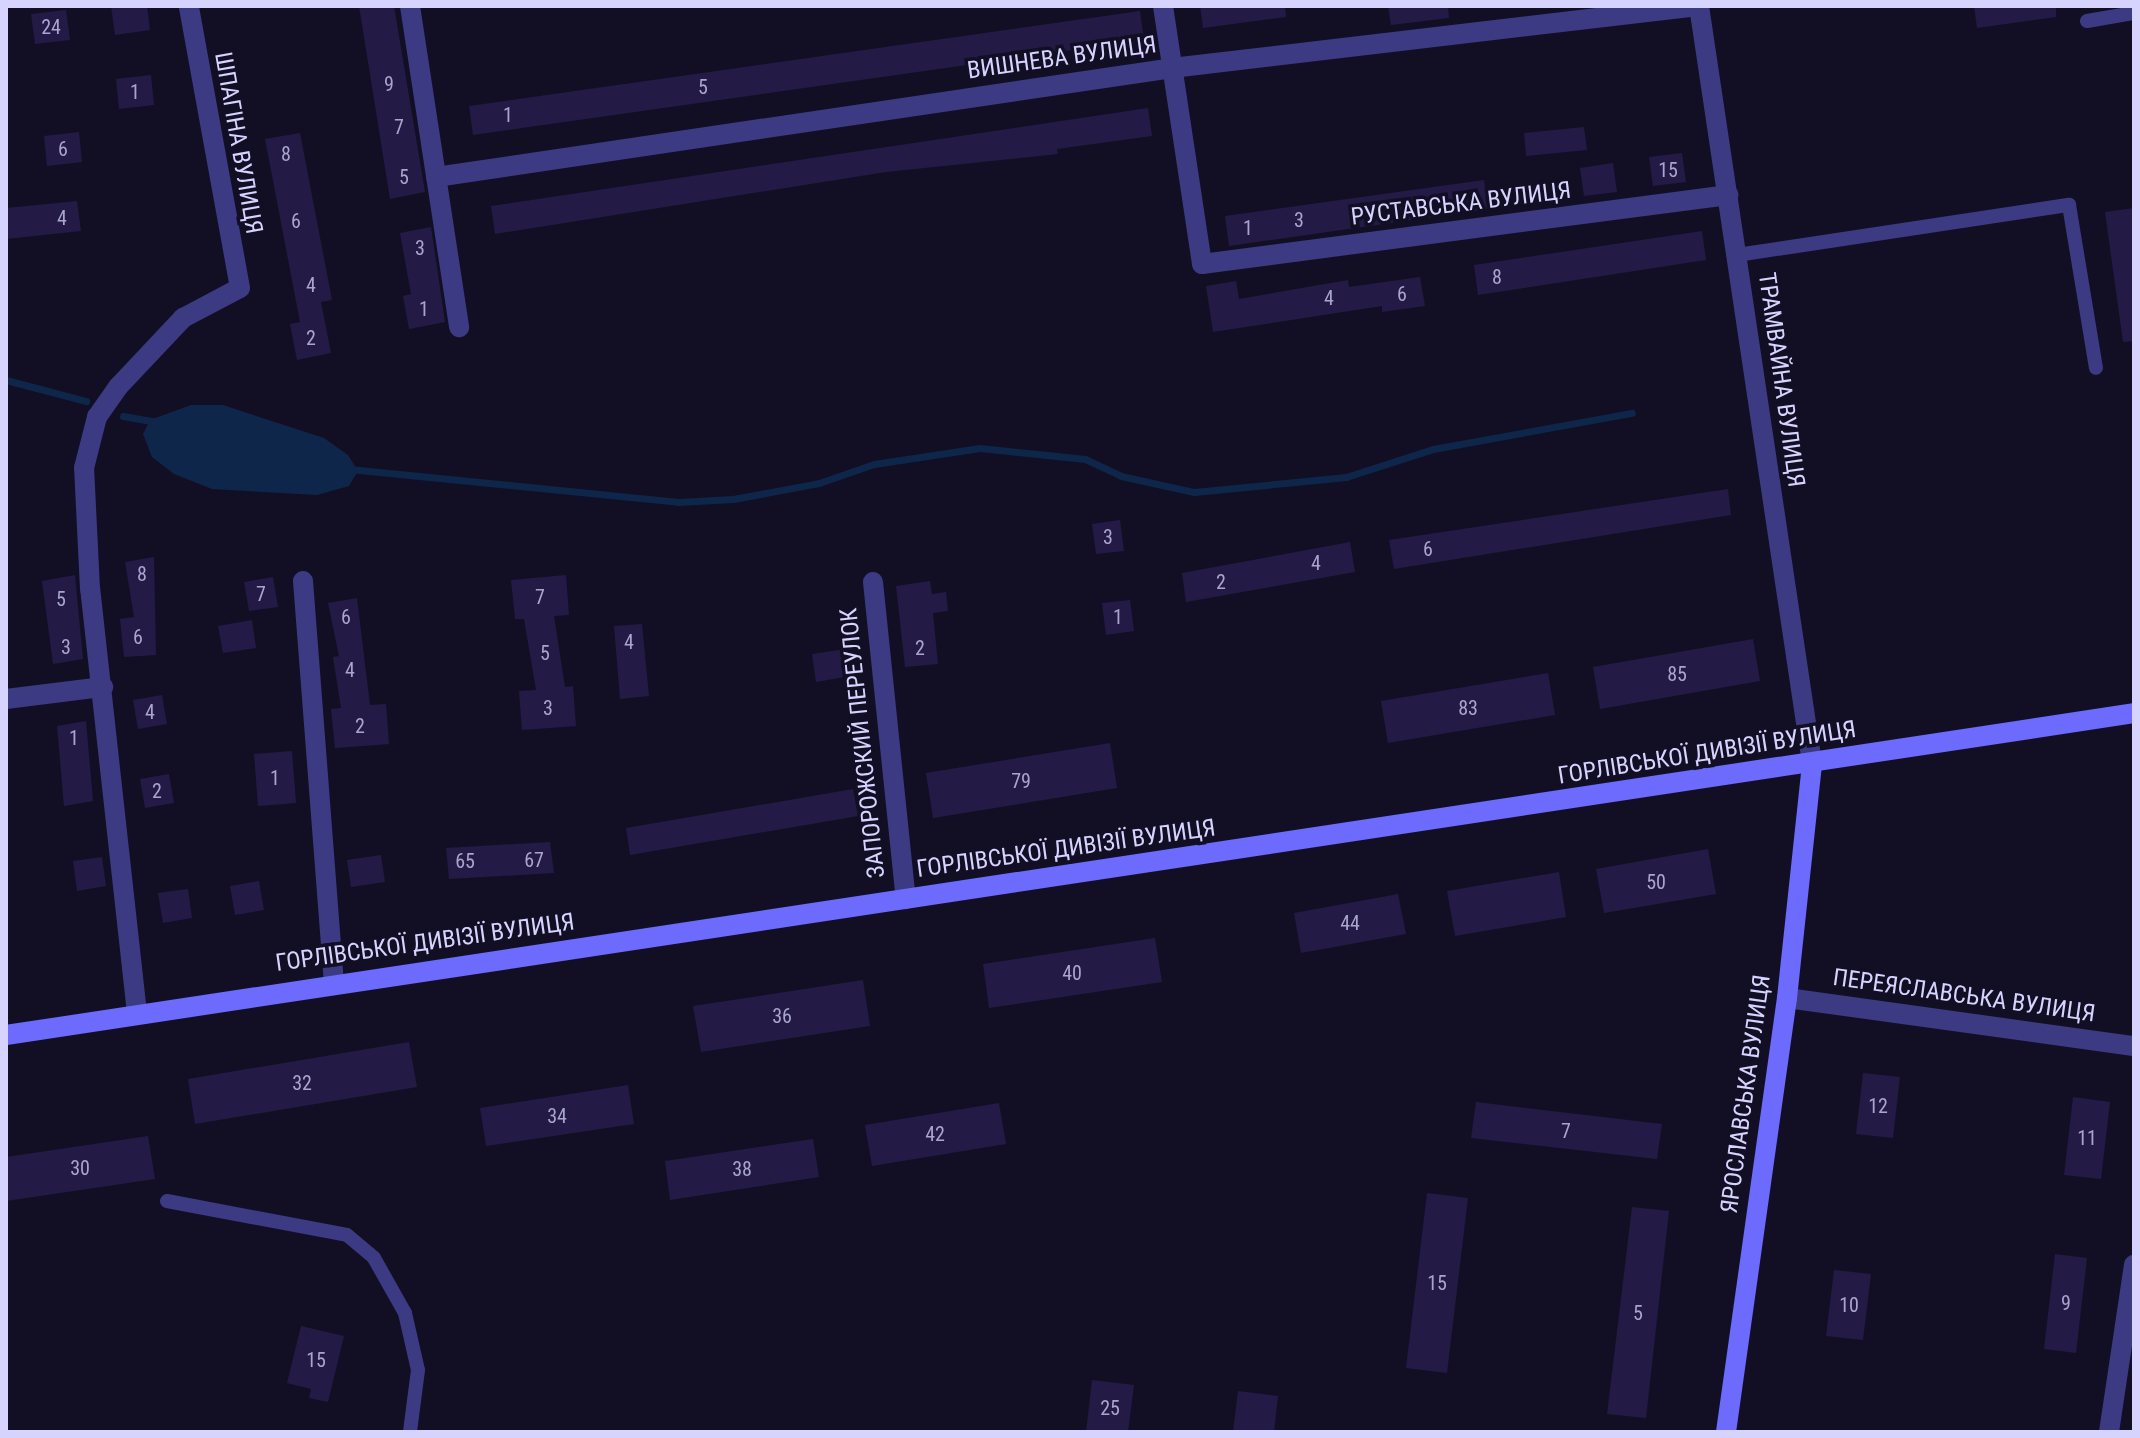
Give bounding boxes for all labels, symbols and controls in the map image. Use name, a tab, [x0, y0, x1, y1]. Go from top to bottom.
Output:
house number: 24	[41, 15, 61, 39]
street label: ВИШНЕВА ВУЛИЦЯ	[966, 30, 1158, 86]
street label: ШПАГІНА ВУЛИЦЯ	[208, 50, 268, 236]
house number: 9	[384, 72, 394, 96]
house number: 5	[698, 75, 708, 99]
house number: 1	[130, 80, 140, 104]
house number: 1	[503, 103, 513, 127]
house number: 7	[394, 115, 404, 139]
house number: 6	[58, 137, 68, 161]
house number: 8	[281, 142, 291, 166]
house number: 15	[1658, 158, 1678, 182]
house number: 5	[399, 165, 409, 189]
street label: РУСТАВСЬКА ВУЛИЦЯ	[1349, 176, 1573, 232]
house number: 4	[57, 206, 67, 230]
house number: 3	[1294, 208, 1304, 232]
house number: 6	[291, 209, 301, 233]
house number: 1	[1243, 216, 1253, 240]
house number: 3	[415, 236, 425, 260]
house number: 8	[1492, 265, 1502, 289]
street label: ТРАМВАЙНА ВУЛИЦЯ	[1752, 271, 1810, 489]
house number: 4	[306, 273, 316, 297]
house number: 6	[1397, 282, 1407, 306]
house number: 4	[1324, 286, 1334, 310]
house number: 1	[419, 297, 429, 321]
house number: 2	[306, 326, 316, 350]
house number: 3	[1103, 525, 1113, 549]
house number: 6	[1423, 537, 1433, 561]
house number: 4	[1311, 551, 1321, 575]
house number: 8	[137, 562, 147, 586]
house number: 2	[1216, 570, 1226, 594]
house number: 7	[256, 582, 266, 606]
house number: 7	[535, 585, 545, 609]
house number: 5	[56, 587, 66, 611]
house number: 6	[341, 605, 351, 629]
house number: 1	[1113, 605, 1123, 629]
street label: ЗАПОРОЖСКИЙ ПЕРЕУЛОК	[835, 607, 891, 879]
house number: 6	[133, 625, 143, 649]
house number: 4	[624, 630, 634, 654]
house number: 3	[61, 635, 71, 659]
house number: 2	[915, 636, 925, 660]
house number: 5	[540, 641, 550, 665]
house number: 4	[345, 658, 355, 682]
house number: 85	[1667, 662, 1687, 686]
house number: 3	[543, 696, 553, 720]
house number: 83	[1458, 696, 1478, 720]
house number: 4	[145, 700, 155, 724]
house number: 2	[355, 714, 365, 738]
street label: ГОРЛІВСЬКОЇ ДИВІЗІЇ ВУЛИЦЯ	[1556, 715, 1858, 791]
house number: 1	[69, 726, 79, 750]
house number: 1	[270, 766, 280, 790]
house number: 79	[1011, 769, 1031, 793]
house number: 2	[152, 779, 162, 803]
street label: ГОРЛІВСЬКОЇ ДИВІЗІЇ ВУЛИЦЯ	[915, 814, 1217, 884]
house number: 67	[524, 848, 544, 872]
house number: 65	[455, 849, 475, 873]
house number: 50	[1646, 870, 1666, 894]
street label: ГОРЛІВСЬКОЇ ДИВІЗІЇ ВУЛИЦЯ	[274, 908, 576, 978]
house number: 44	[1340, 911, 1360, 935]
house number: 40	[1062, 961, 1082, 985]
street label: ПЕРЕЯСЛАВСЬКА ВУЛИЦЯ	[1831, 963, 2097, 1029]
street label: ЯРОСЛАВСЬКА ВУЛИЦЯ	[1715, 973, 1777, 1215]
house number: 36	[772, 1004, 792, 1028]
house number: 32	[292, 1071, 312, 1095]
house number: 12	[1868, 1094, 1888, 1118]
house number: 34	[547, 1104, 567, 1128]
house number: 7	[1561, 1119, 1571, 1143]
house number: 42	[925, 1122, 945, 1146]
house number: 11	[2077, 1126, 2097, 1150]
house number: 30	[70, 1156, 90, 1180]
house number: 38	[732, 1157, 752, 1181]
house number: 15	[1427, 1271, 1447, 1295]
house number: 9	[2061, 1291, 2071, 1315]
house number: 10	[1839, 1293, 1859, 1317]
house number: 5	[1633, 1301, 1643, 1325]
house number: 15	[306, 1348, 326, 1372]
house number: 25	[1100, 1396, 1120, 1420]

